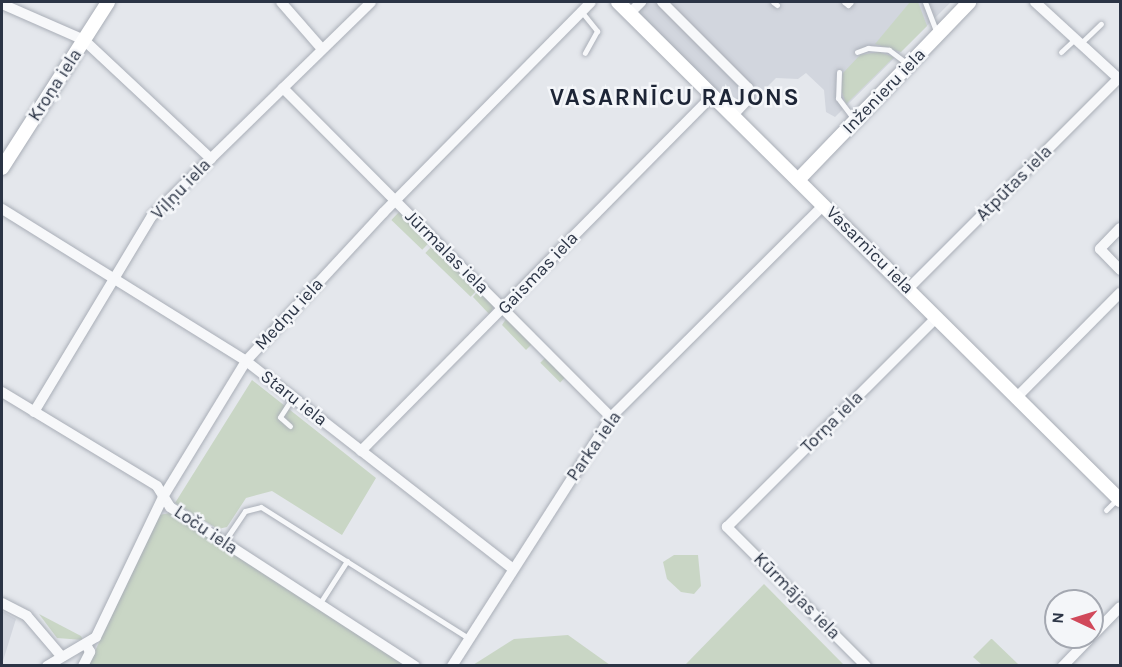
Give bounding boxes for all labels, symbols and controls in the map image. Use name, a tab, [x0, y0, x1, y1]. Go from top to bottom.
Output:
street label: Inženieru iela	[838, 44, 930, 138]
street label: Kroņa iela	[24, 45, 86, 125]
district label: VASARNĪCU RAJONS	[550, 84, 800, 112]
street label: Atpūtas iela	[972, 141, 1056, 225]
street label: Viļņu iela	[147, 154, 215, 224]
street label: Vasarnīcu iela	[822, 202, 918, 298]
street label: Jūrmalas iela	[401, 206, 493, 298]
street label: Gaismas iela	[493, 227, 583, 319]
street label: Medņu iela	[250, 273, 328, 355]
street label: Staru iela	[256, 365, 332, 431]
street label: Torņa iela	[797, 387, 867, 457]
street label: Parka iela	[562, 407, 626, 485]
street label: Loču iela	[170, 501, 242, 559]
street label: Kūrmājas iela	[749, 548, 845, 644]
north arrow	[1044, 589, 1104, 649]
text: N	[1048, 611, 1067, 624]

